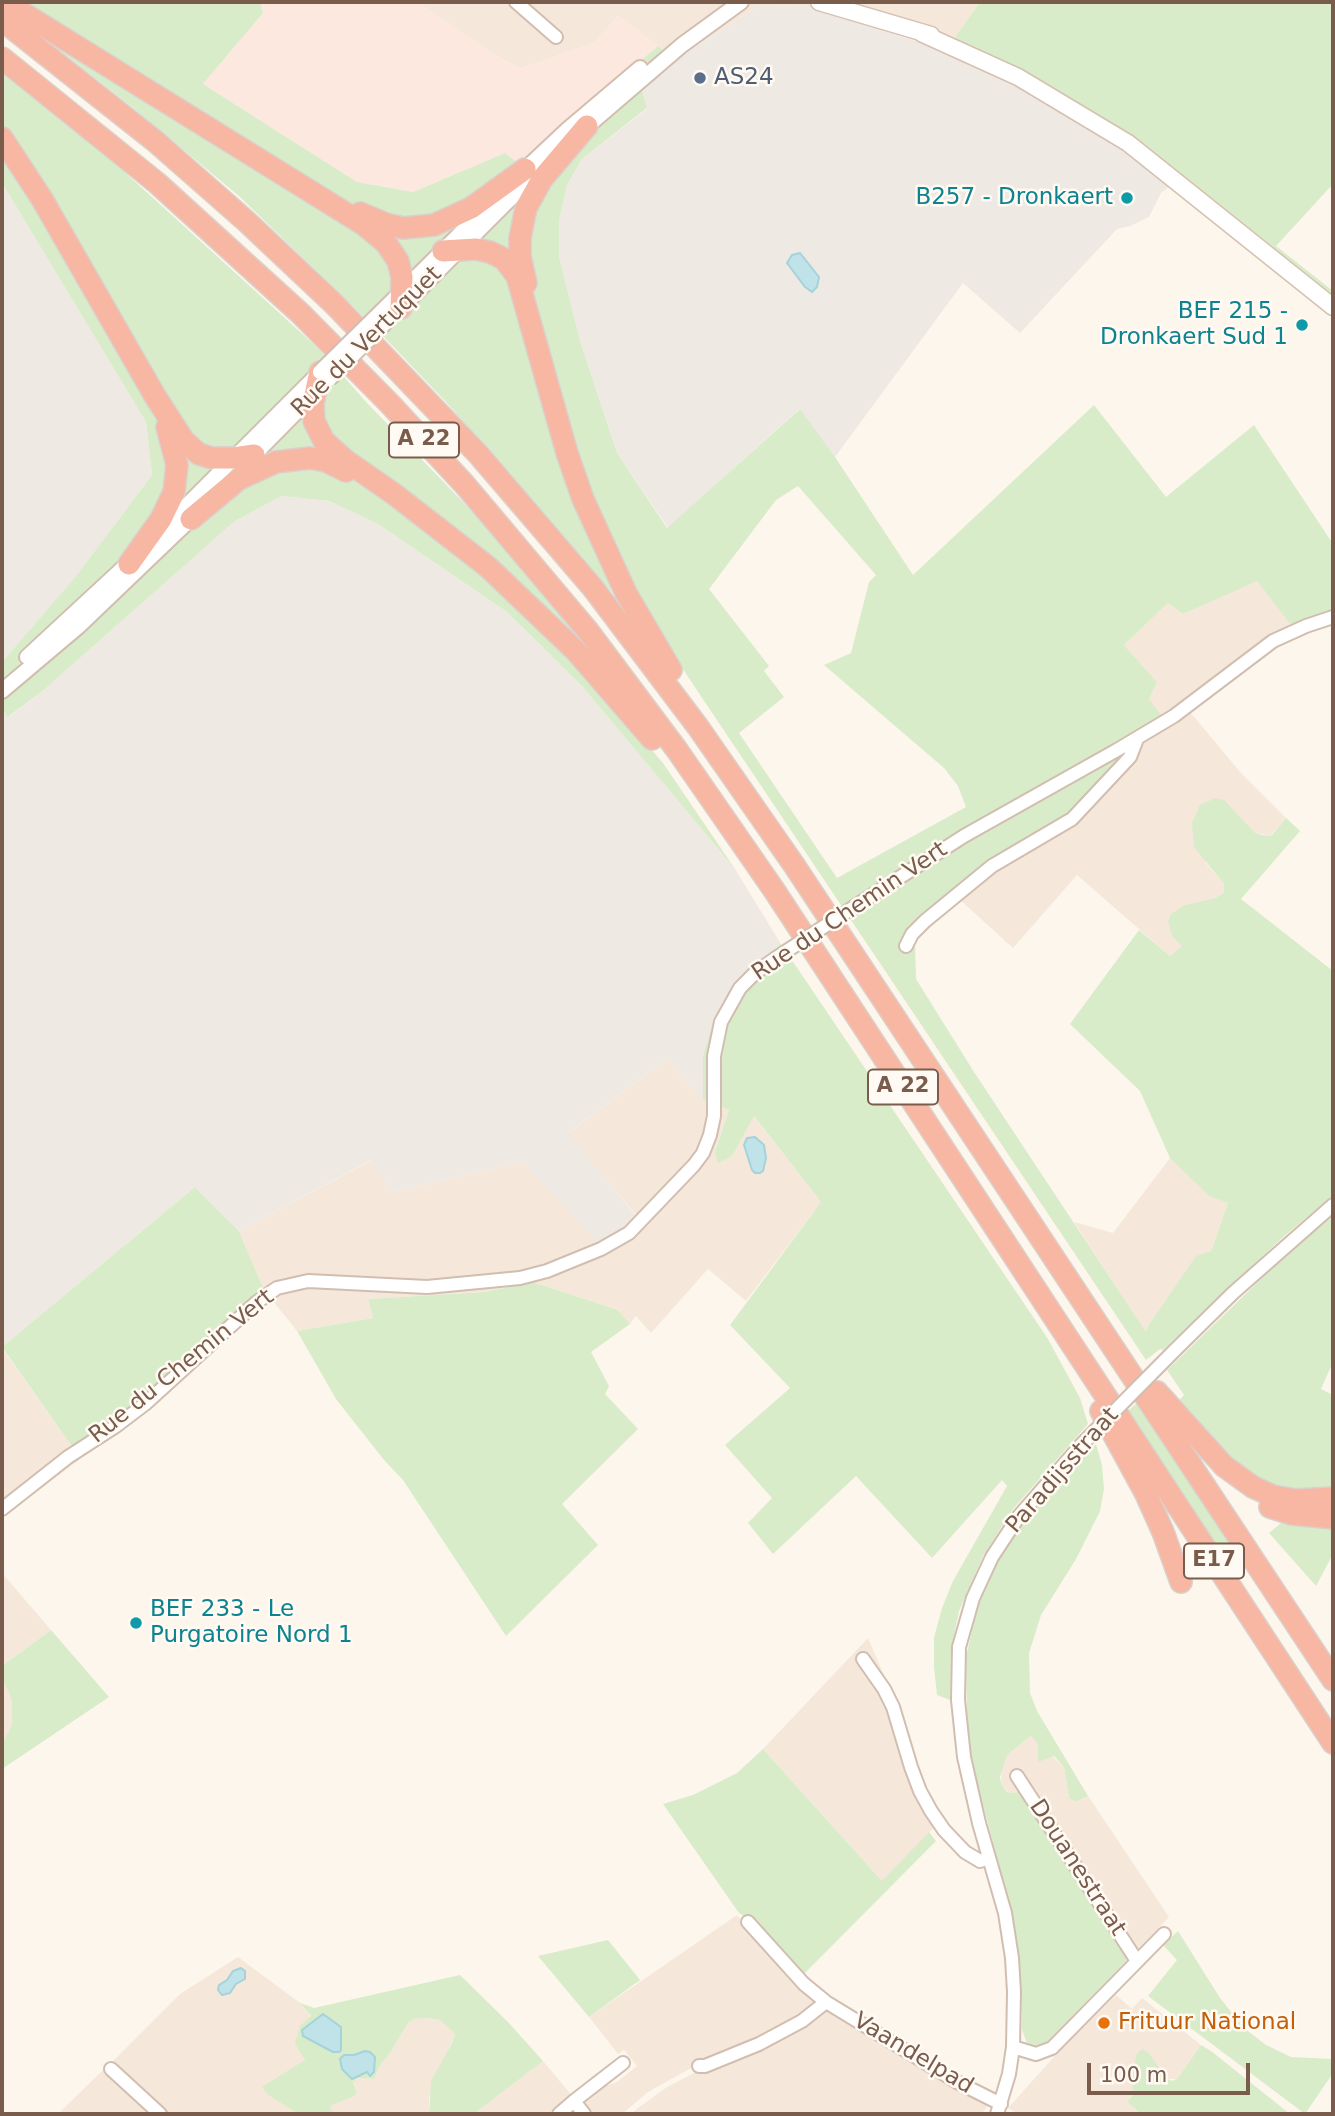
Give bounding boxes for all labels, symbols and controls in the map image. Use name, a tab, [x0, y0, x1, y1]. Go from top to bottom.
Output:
place label: AS24	[714, 64, 774, 92]
marker: AS24	[692, 70, 708, 86]
place label: B257 - Dronkaert	[915, 184, 1113, 212]
marker: B257 - Dronkaert	[1119, 190, 1135, 206]
street label: Rue du Vertuquet	[286, 261, 448, 423]
place label: BEF 215 - Dronkaert Sud 1	[1100, 298, 1288, 352]
marker: BEF 215 - Dronkaert Sud 1	[1294, 317, 1310, 333]
road number: A 22	[389, 422, 459, 458]
street label: Rue du Chemin Vert	[747, 836, 953, 988]
road number: A 22	[868, 1070, 938, 1104]
street label: Rue du Chemin Vert	[84, 1284, 280, 1450]
street label: Paradijsstraat	[1001, 1403, 1125, 1539]
road number: E17	[1184, 1544, 1244, 1578]
place label: BEF 233 - Le Purgatoire Nord 1	[150, 1596, 353, 1650]
marker: BEF 233 - Le Purgatoire Nord 1	[128, 1615, 144, 1631]
street label: Douanestraat	[1023, 1795, 1131, 1941]
street label: Vaandelpad	[848, 2007, 978, 2101]
place label: Frituur National	[1118, 2009, 1296, 2037]
marker: Frituur National	[1096, 2015, 1112, 2031]
scale bar	[1090, 2050, 1253, 2094]
text: 100 m	[1100, 2063, 1167, 2087]

